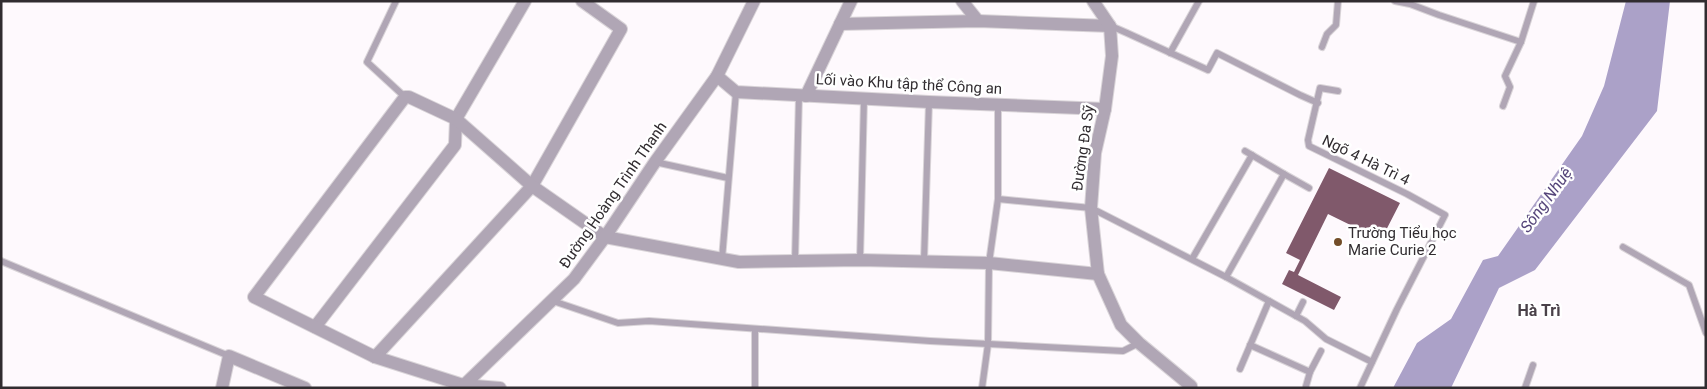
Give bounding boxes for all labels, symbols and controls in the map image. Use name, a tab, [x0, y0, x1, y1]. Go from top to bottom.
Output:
street label: Lối vào Khu tập thể Công an	[815, 70, 1003, 98]
street label: Đường Đa Sỹ	[1068, 104, 1098, 192]
street label: Đường Hoàng Trình Thanh	[555, 118, 671, 272]
street label: Ngõ 4 Hà Trì 4	[1319, 131, 1413, 189]
water label: Sông Nhuệ	[1516, 164, 1576, 236]
place label: Trường Tiểu học Marie Curie 2	[1348, 224, 1457, 259]
marker: Trường Tiểu học Marie Curie 2	[1332, 236, 1344, 248]
district label: Hà Trì	[1517, 301, 1561, 320]

